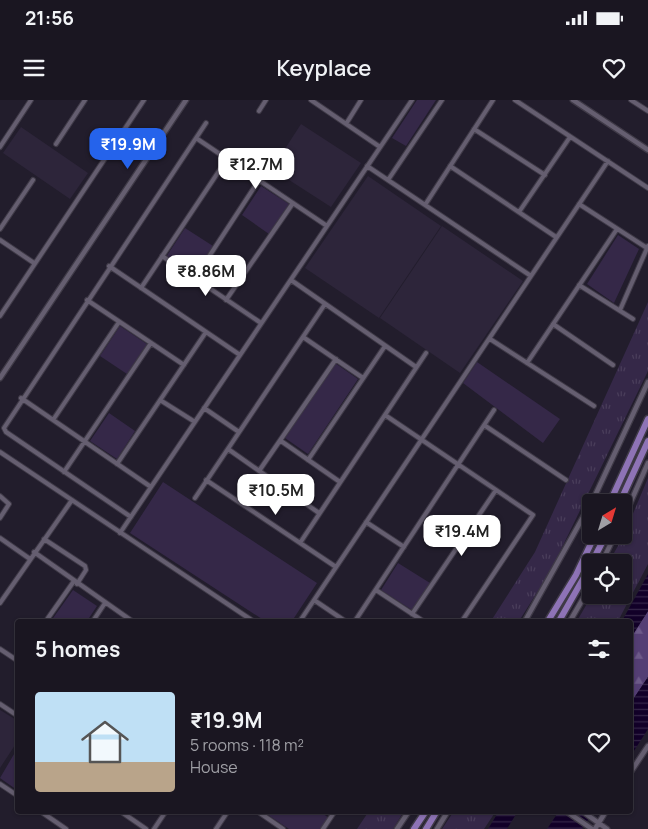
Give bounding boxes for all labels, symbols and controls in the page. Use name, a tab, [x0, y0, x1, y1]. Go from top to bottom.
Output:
text: 21:56	[25, 5, 74, 31]
text: Keyplace	[277, 53, 371, 83]
icon: menu	[20, 54, 48, 82]
icon: heart	[600, 54, 628, 82]
pin: ₹19.9M	[87, 128, 169, 170]
text: ₹19.9M	[100, 133, 156, 155]
pin: ₹12.7M	[215, 148, 297, 190]
text: ₹12.7M	[229, 153, 283, 175]
pin: ₹8.86M	[165, 254, 247, 297]
text: ₹8.86M	[177, 260, 235, 282]
pin: ₹10.5M	[235, 474, 317, 516]
text: ₹10.5M	[248, 479, 304, 501]
north arrow	[582, 494, 632, 544]
map controls	[582, 494, 632, 604]
pin: ₹19.4M	[421, 514, 503, 557]
text: ₹19.4M	[434, 520, 490, 542]
button: locate	[582, 554, 632, 604]
text: 5 homes	[35, 635, 120, 663]
icon: filters	[585, 635, 613, 663]
text: ₹19.9M	[190, 706, 263, 734]
icon: home	[75, 712, 135, 772]
icon: heart	[585, 728, 613, 756]
text: 5 rooms · 118 m²	[190, 734, 304, 756]
text: House	[190, 756, 238, 778]

